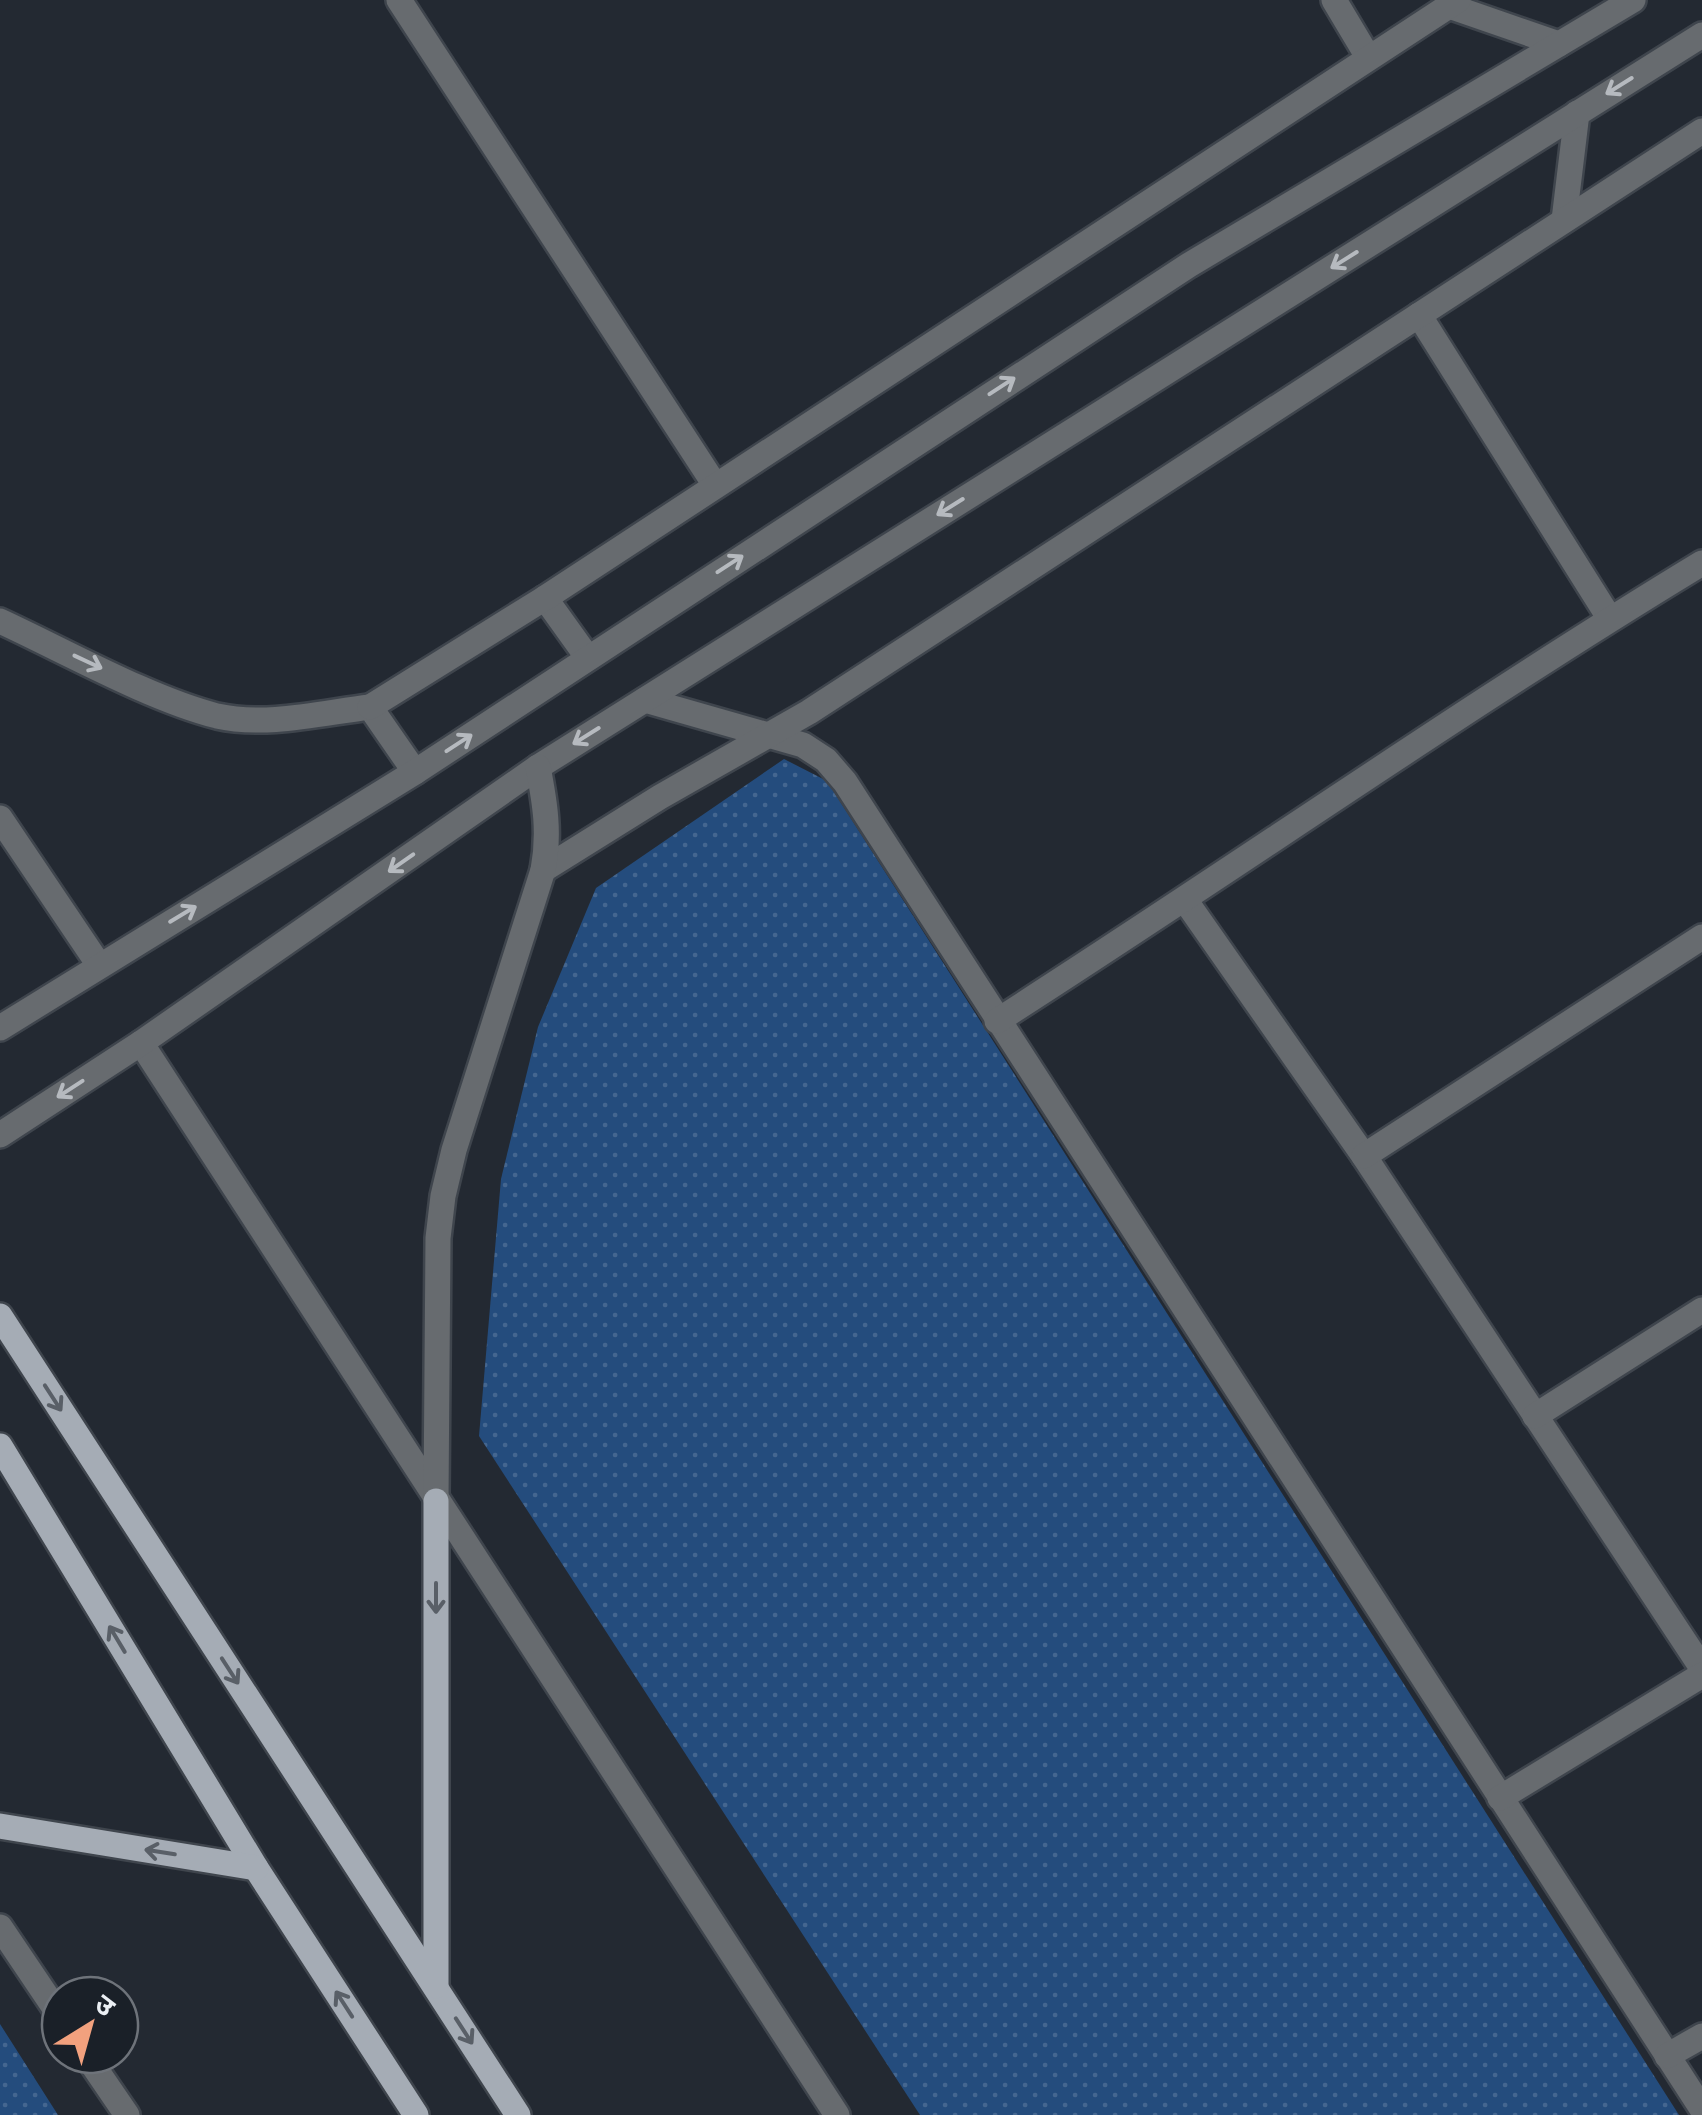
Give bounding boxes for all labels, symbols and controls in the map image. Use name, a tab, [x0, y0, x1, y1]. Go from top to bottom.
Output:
one-way arrow	[1605, 76, 1634, 97]
one-way arrow	[1330, 249, 1359, 270]
one-way arrow	[988, 376, 1016, 397]
one-way arrow	[937, 497, 965, 518]
one-way arrow	[716, 554, 744, 575]
one-way arrow	[73, 654, 103, 672]
one-way arrow	[573, 726, 601, 747]
one-way arrow	[445, 733, 473, 754]
one-way arrow	[387, 852, 415, 873]
one-way arrow	[168, 904, 196, 924]
one-way arrow	[57, 1079, 85, 1100]
one-way arrow	[43, 1383, 64, 1412]
one-way arrow	[426, 1582, 446, 1614]
one-way arrow	[107, 1625, 127, 1654]
one-way arrow	[219, 1656, 240, 1684]
one-way arrow	[144, 1842, 176, 1861]
north arrow	[40, 1975, 140, 2075]
text: उ	[88, 1987, 122, 2024]
one-way arrow	[334, 1990, 355, 2018]
one-way arrow	[454, 2017, 475, 2045]

